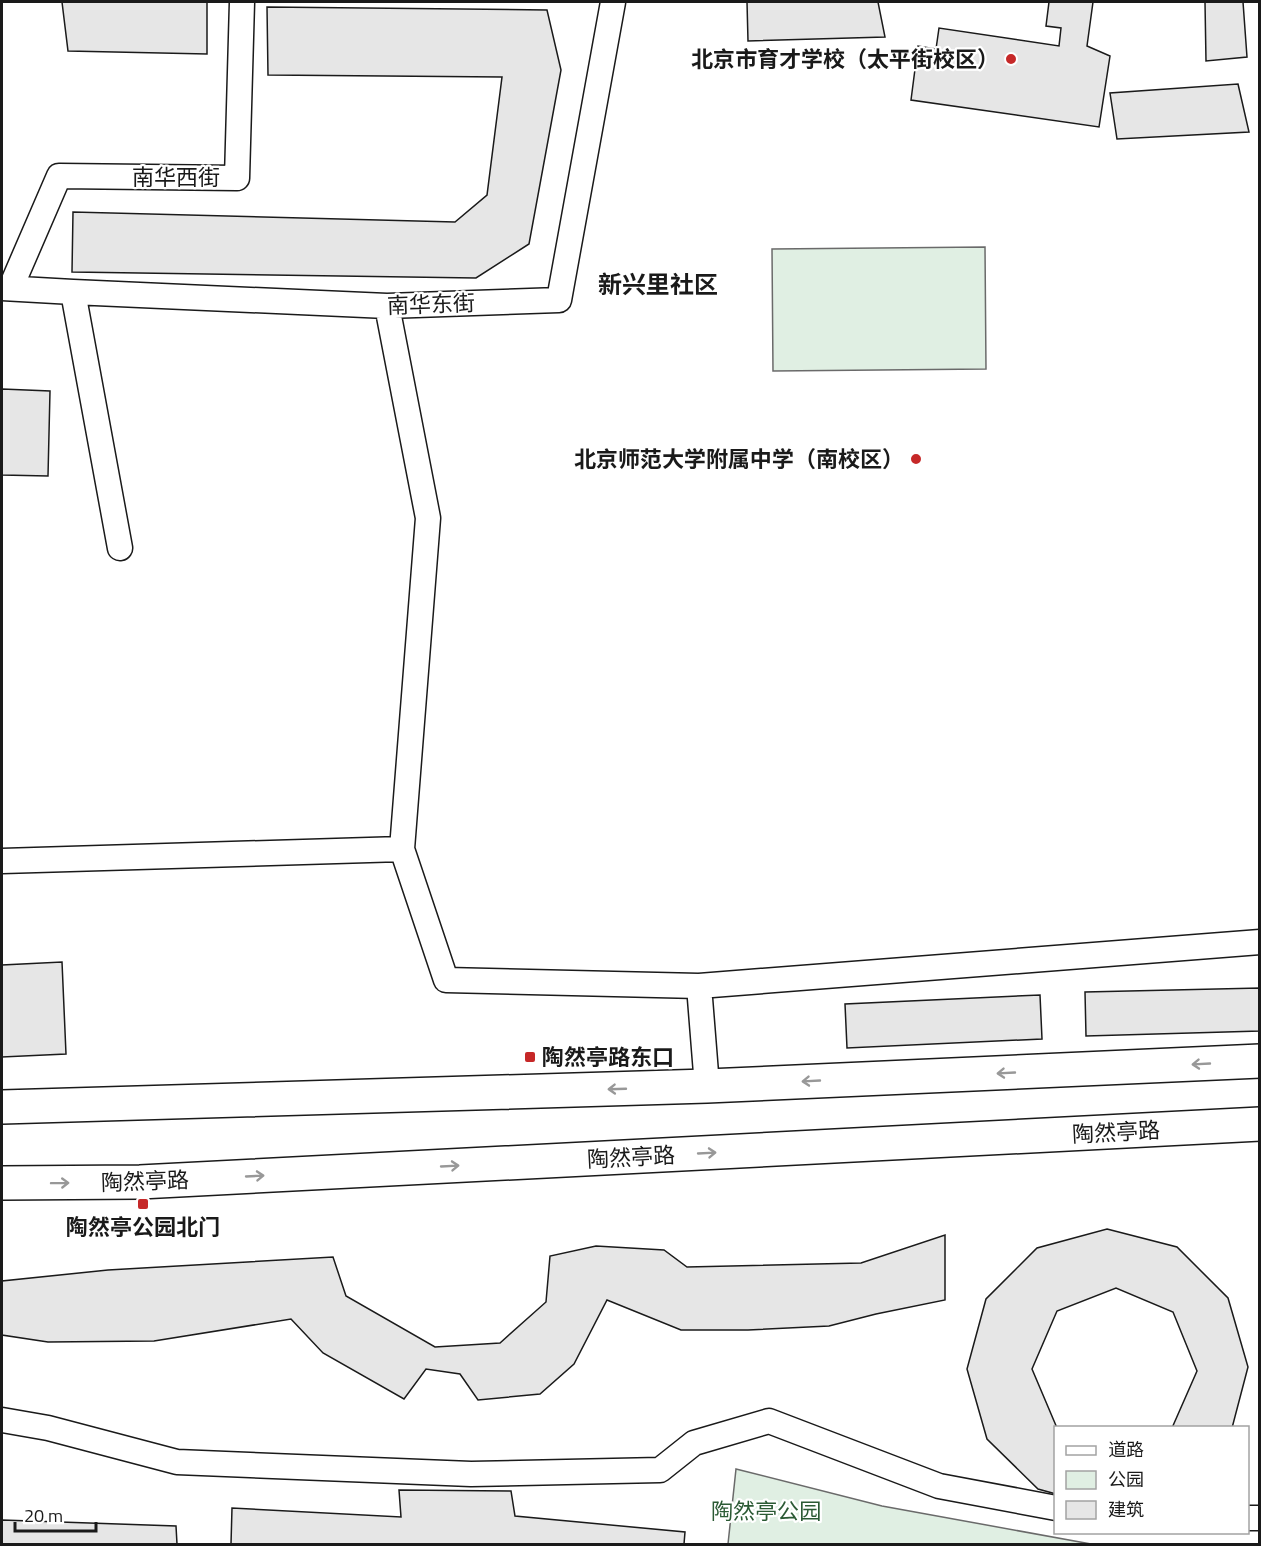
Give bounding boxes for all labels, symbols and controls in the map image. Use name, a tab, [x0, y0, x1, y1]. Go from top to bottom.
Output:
place label: 北京市育才学校（太平街校区）	[691, 42, 999, 76]
marker: 北京市育才学校（太平街校区）	[1004, 52, 1018, 66]
street label: 南华西街	[132, 160, 220, 194]
district label: 新兴里社区	[598, 266, 718, 302]
street label: 南华东街	[386, 285, 476, 323]
place label: 北京师范大学附属中学（南校区）	[574, 442, 904, 476]
marker: 北京师范大学附属中学（南校区）	[909, 452, 923, 466]
place label: 陶然亭路东口	[542, 1040, 674, 1074]
marker: 陶然亭路东口	[523, 1050, 537, 1064]
one-way arrow	[1192, 1058, 1212, 1070]
one-way arrow	[997, 1067, 1017, 1078]
one-way arrow	[802, 1076, 822, 1087]
one-way arrow	[607, 1083, 627, 1094]
street label: 陶然亭路	[1071, 1113, 1161, 1151]
street label: 陶然亭路	[586, 1138, 676, 1176]
one-way arrow	[697, 1147, 717, 1158]
one-way arrow	[439, 1161, 459, 1172]
street label: 陶然亭路	[100, 1162, 190, 1200]
one-way arrow	[244, 1171, 264, 1182]
one-way arrow	[49, 1177, 69, 1189]
marker: 陶然亭公园北门	[136, 1197, 150, 1211]
place label: 陶然亭公园北门	[66, 1210, 220, 1244]
legend	[1054, 1426, 1249, 1534]
text: 道路	[1108, 1436, 1144, 1463]
text: 公园	[1108, 1466, 1144, 1493]
park label: 陶然亭公园	[711, 1494, 821, 1528]
scale bar	[15, 1495, 96, 1533]
text: 建筑	[1108, 1496, 1144, 1523]
text: 20 m	[24, 1502, 63, 1529]

